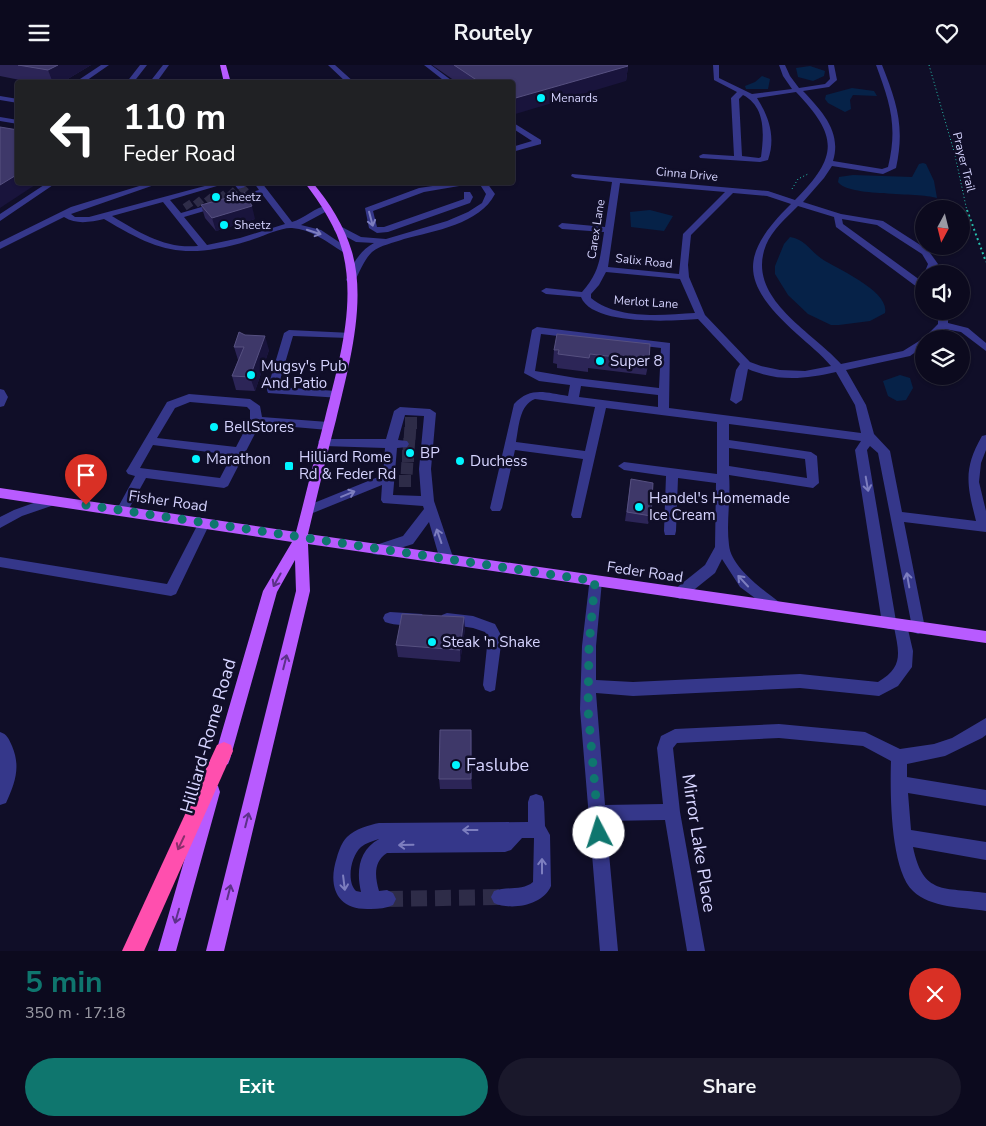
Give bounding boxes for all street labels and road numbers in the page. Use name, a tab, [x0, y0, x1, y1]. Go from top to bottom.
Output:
street label: Prayer Trail	[949, 130, 979, 194]
street label: Cinna Drive	[655, 163, 719, 185]
street label: Carex Lane	[583, 198, 609, 260]
street label: Salix Road	[615, 250, 673, 272]
street label: Merlot Lane	[613, 292, 679, 312]
street label: Fisher Road	[127, 486, 209, 516]
street label: Feder Road	[606, 557, 684, 587]
street label: Hilliard-Rome Road	[174, 656, 242, 816]
street label: Mirror Lake Place	[676, 772, 722, 914]

